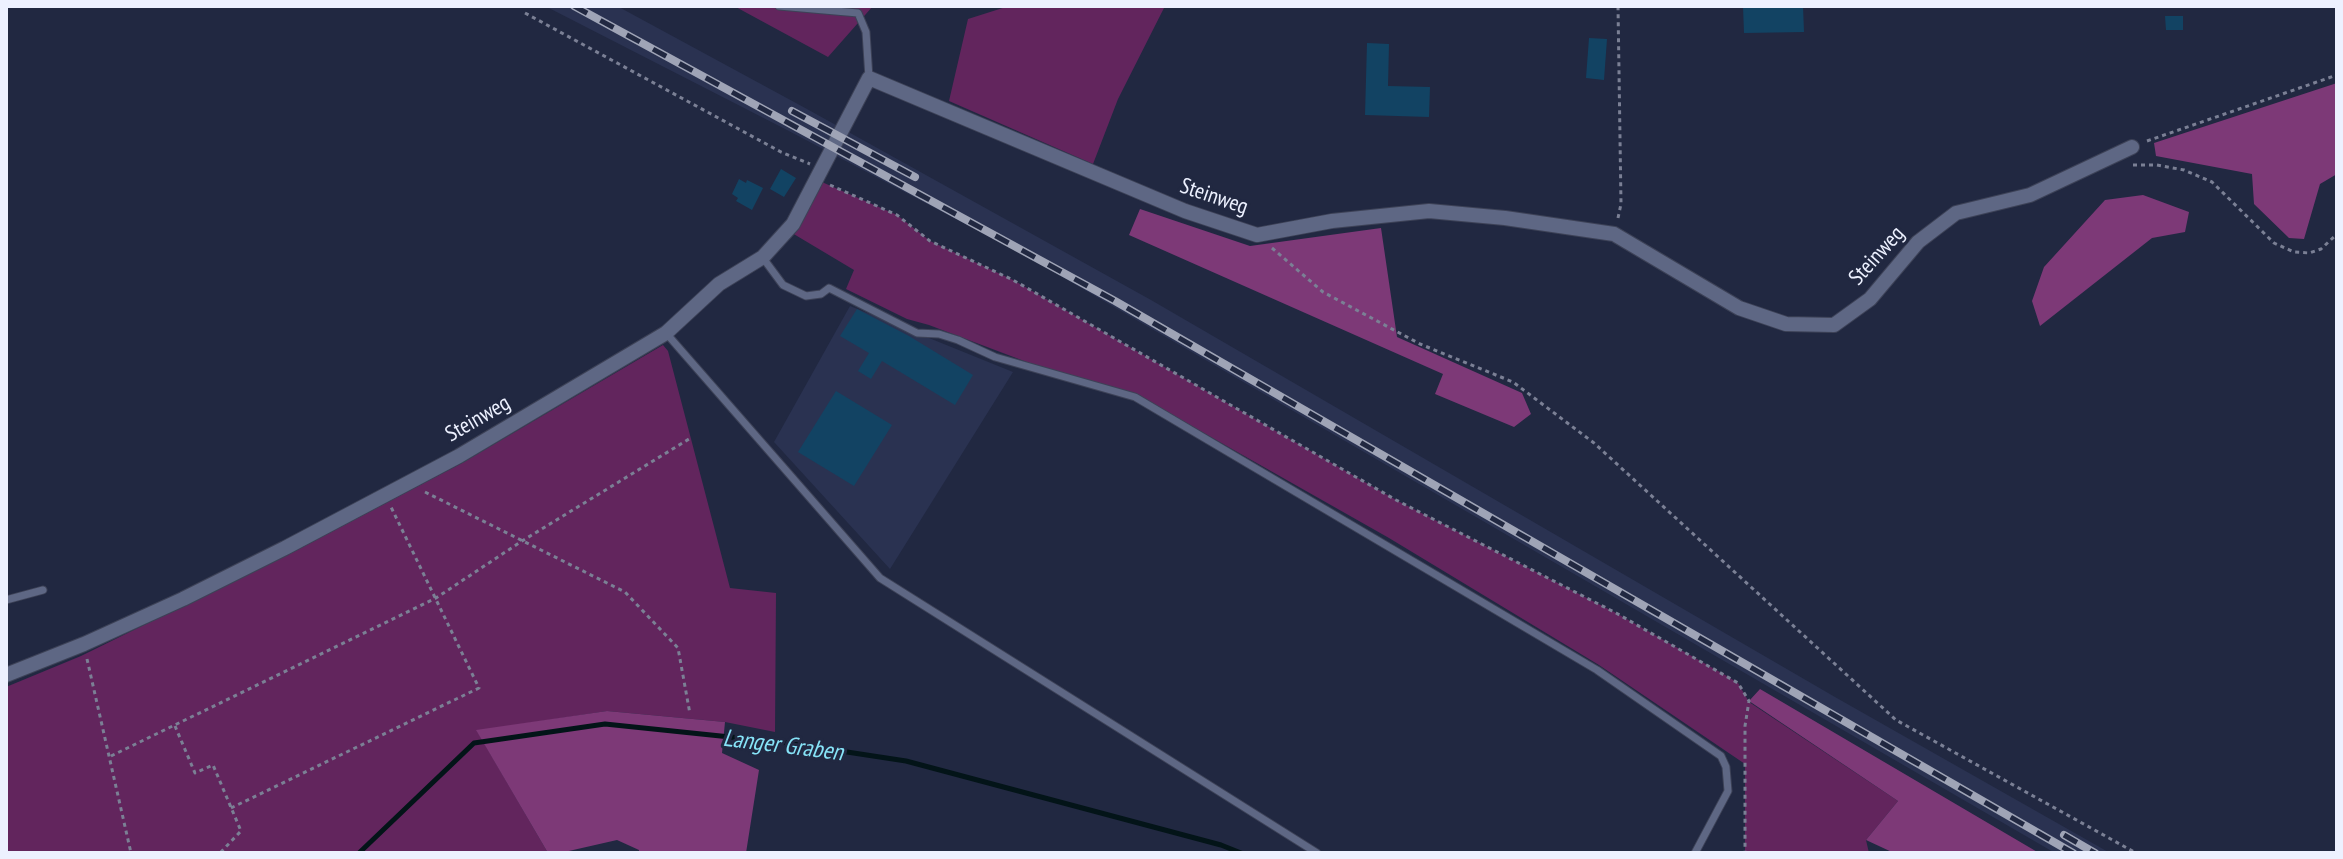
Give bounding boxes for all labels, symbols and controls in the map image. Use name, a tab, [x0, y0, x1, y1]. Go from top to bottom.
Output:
street label: Steinweg	[1177, 173, 1251, 221]
street label: Steinweg	[1844, 221, 1910, 291]
street label: Steinweg	[441, 390, 515, 448]
water label: Langer Graben	[721, 724, 845, 768]

